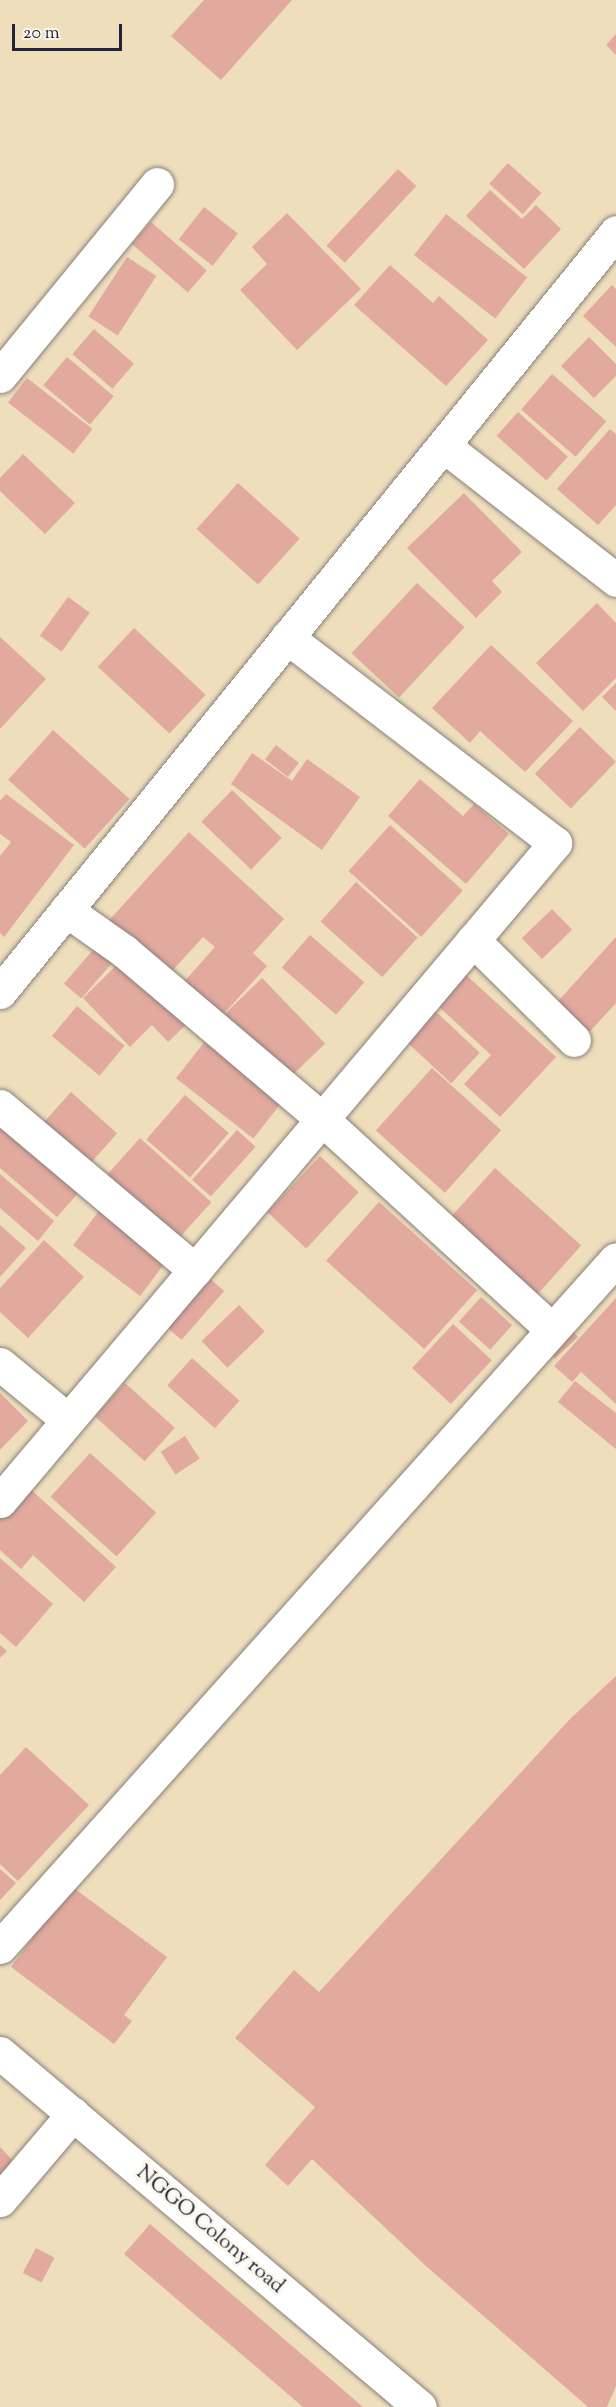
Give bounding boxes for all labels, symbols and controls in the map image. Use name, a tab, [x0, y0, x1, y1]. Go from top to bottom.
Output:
scale bar	[15, 12, 124, 50]
text: 20 m	[23, 21, 60, 47]
street label: NGGO Colony road	[131, 2161, 289, 2299]

